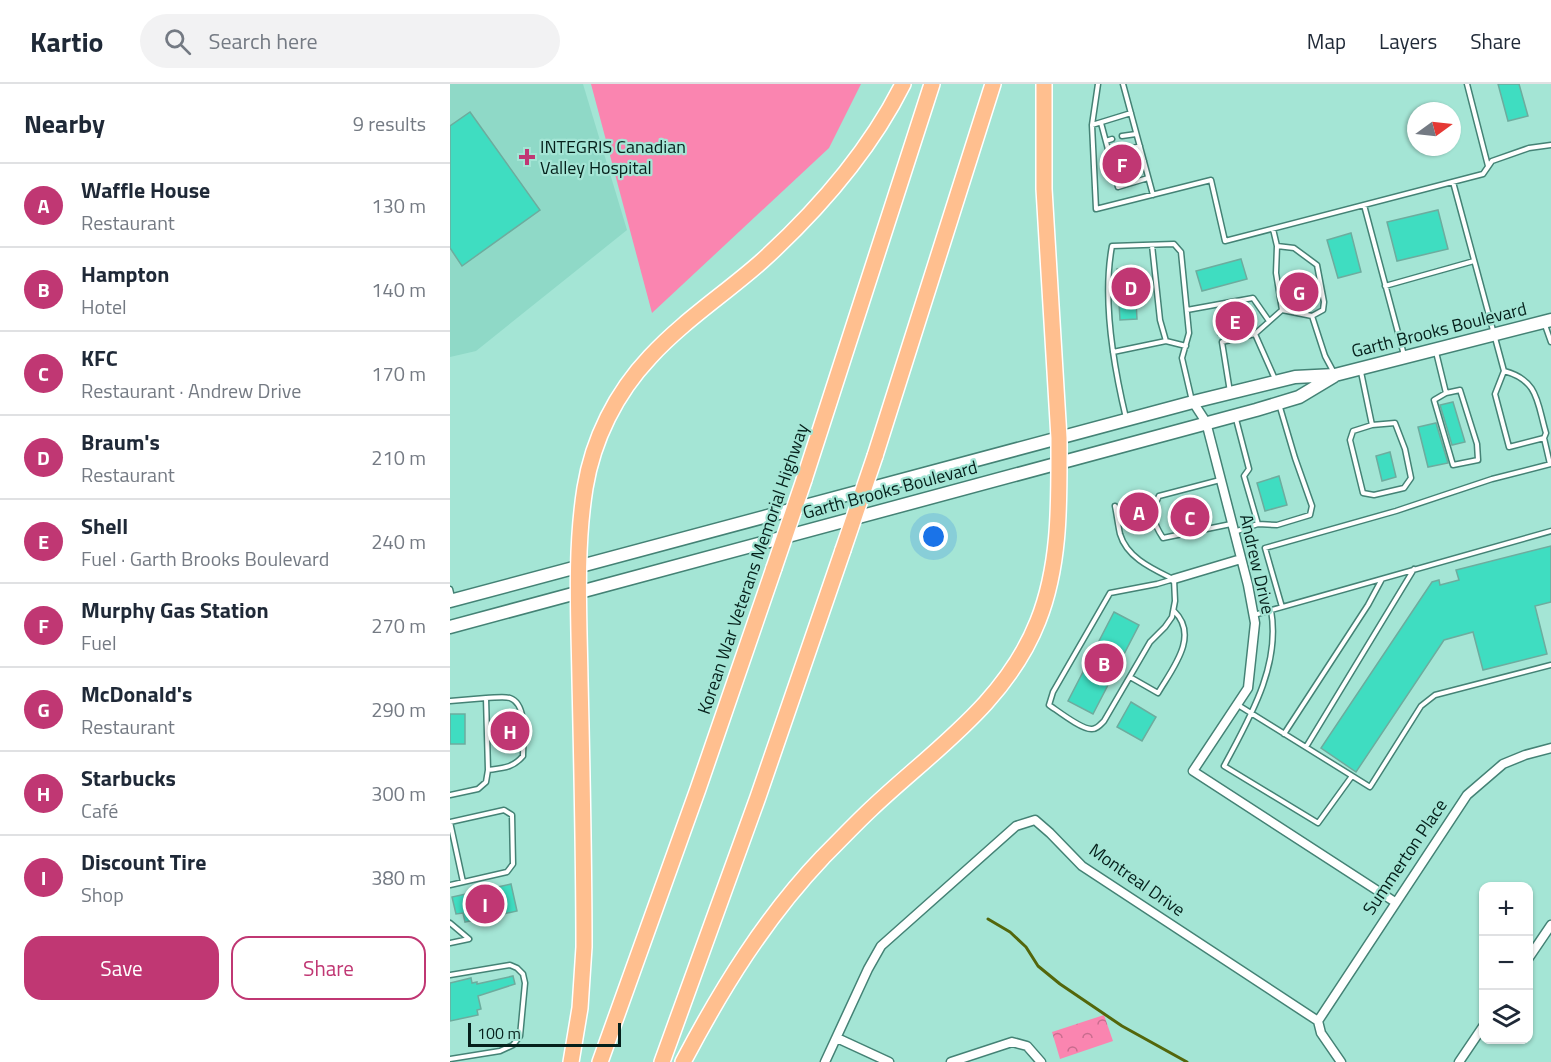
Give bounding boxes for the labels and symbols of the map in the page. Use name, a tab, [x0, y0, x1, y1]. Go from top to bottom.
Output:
north arrow	[1407, 102, 1461, 156]
place label: INTEGRIS Canadian Valley Hospital	[540, 133, 686, 181]
pin: F	[1102, 142, 1142, 187]
marker: INTEGRIS Canadian Valley Hospital	[518, 148, 536, 166]
pin: D	[1112, 264, 1150, 310]
pin: G	[1280, 270, 1318, 314]
street label: Garth Brooks Boulevard	[1348, 295, 1529, 364]
pin: E	[1216, 298, 1254, 344]
street label: Korean War Veterans Memorial Highway	[690, 420, 815, 718]
street label: Garth Brooks Boulevard	[800, 453, 980, 526]
pin: A	[1120, 490, 1158, 534]
pin: C	[1170, 494, 1210, 540]
street label: Andrew Drive	[1233, 511, 1282, 617]
your location	[919, 522, 948, 551]
pin: B	[1084, 640, 1124, 686]
pin: H	[490, 708, 530, 754]
street label: Summerton Place	[1356, 793, 1453, 920]
street label: Montreal Drive	[1084, 836, 1191, 923]
pin: I	[465, 882, 504, 926]
scale bar	[468, 1020, 621, 1048]

